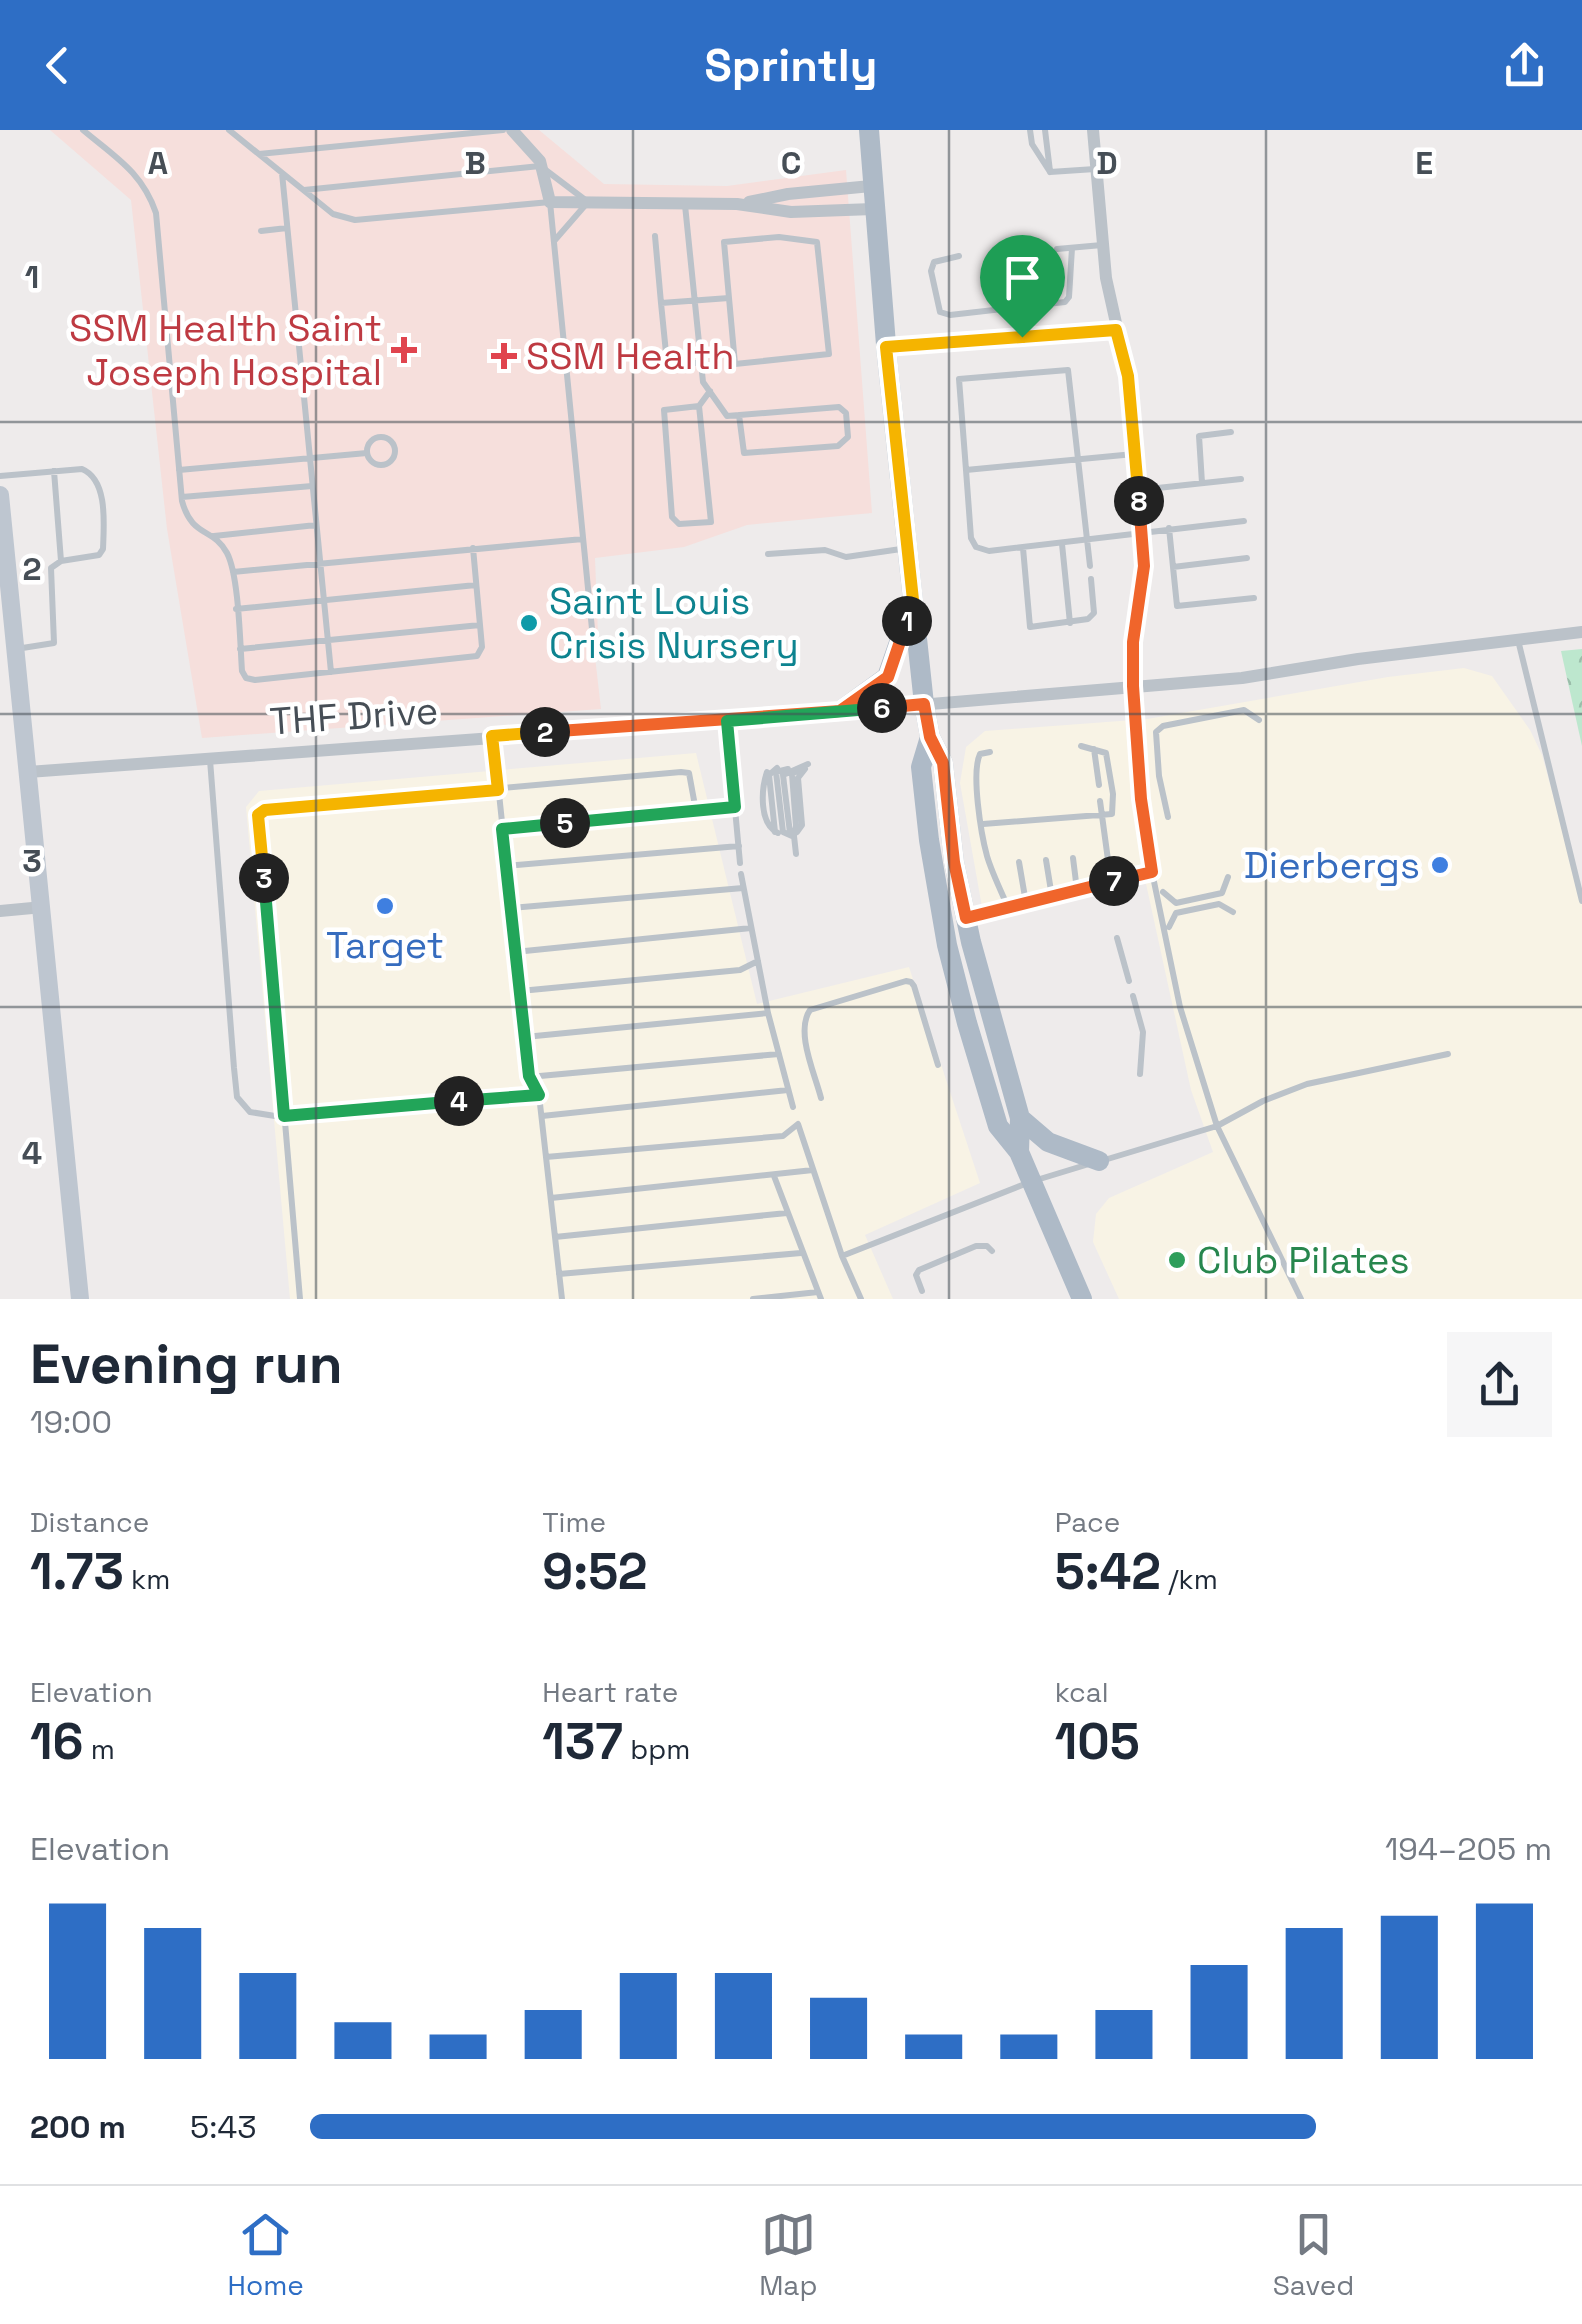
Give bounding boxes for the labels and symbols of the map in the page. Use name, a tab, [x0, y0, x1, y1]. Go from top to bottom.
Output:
text: A	[148, 143, 168, 183]
text: B	[464, 143, 486, 183]
text: C	[781, 143, 801, 183]
text: D	[1096, 143, 1118, 183]
text: E	[1415, 143, 1433, 183]
pin	[980, 235, 1065, 338]
text: 1	[25, 257, 39, 297]
place label: SSM Health Saint Joseph Hospital	[69, 304, 382, 396]
place label: SSM Health	[526, 332, 735, 380]
marker: SSM Health Saint Joseph Hospital	[391, 337, 417, 363]
marker: SSM Health	[491, 343, 517, 369]
pin: 8	[1114, 476, 1164, 526]
text: 2	[22, 549, 42, 589]
place label: Saint Louis Crisis Nursery	[549, 577, 799, 669]
pin: 1	[882, 596, 932, 646]
marker: Saint Louis Crisis Nursery	[518, 612, 540, 634]
pin: 6	[857, 683, 907, 733]
street label: THF Drive	[268, 686, 440, 746]
pin: 2	[520, 707, 570, 757]
pin: 5	[540, 798, 590, 848]
text: 3	[22, 841, 42, 881]
place label: Dierbergs	[1244, 841, 1420, 889]
pin: 3	[239, 853, 289, 903]
marker: Dierbergs	[1429, 854, 1451, 876]
pin: 7	[1089, 856, 1139, 906]
marker: Target	[374, 895, 396, 917]
place label: Target	[326, 921, 444, 969]
pin: 4	[434, 1076, 484, 1126]
text: 4	[22, 1133, 42, 1173]
place label: Club Pilates	[1197, 1236, 1410, 1284]
marker: Club Pilates	[1166, 1249, 1188, 1271]

